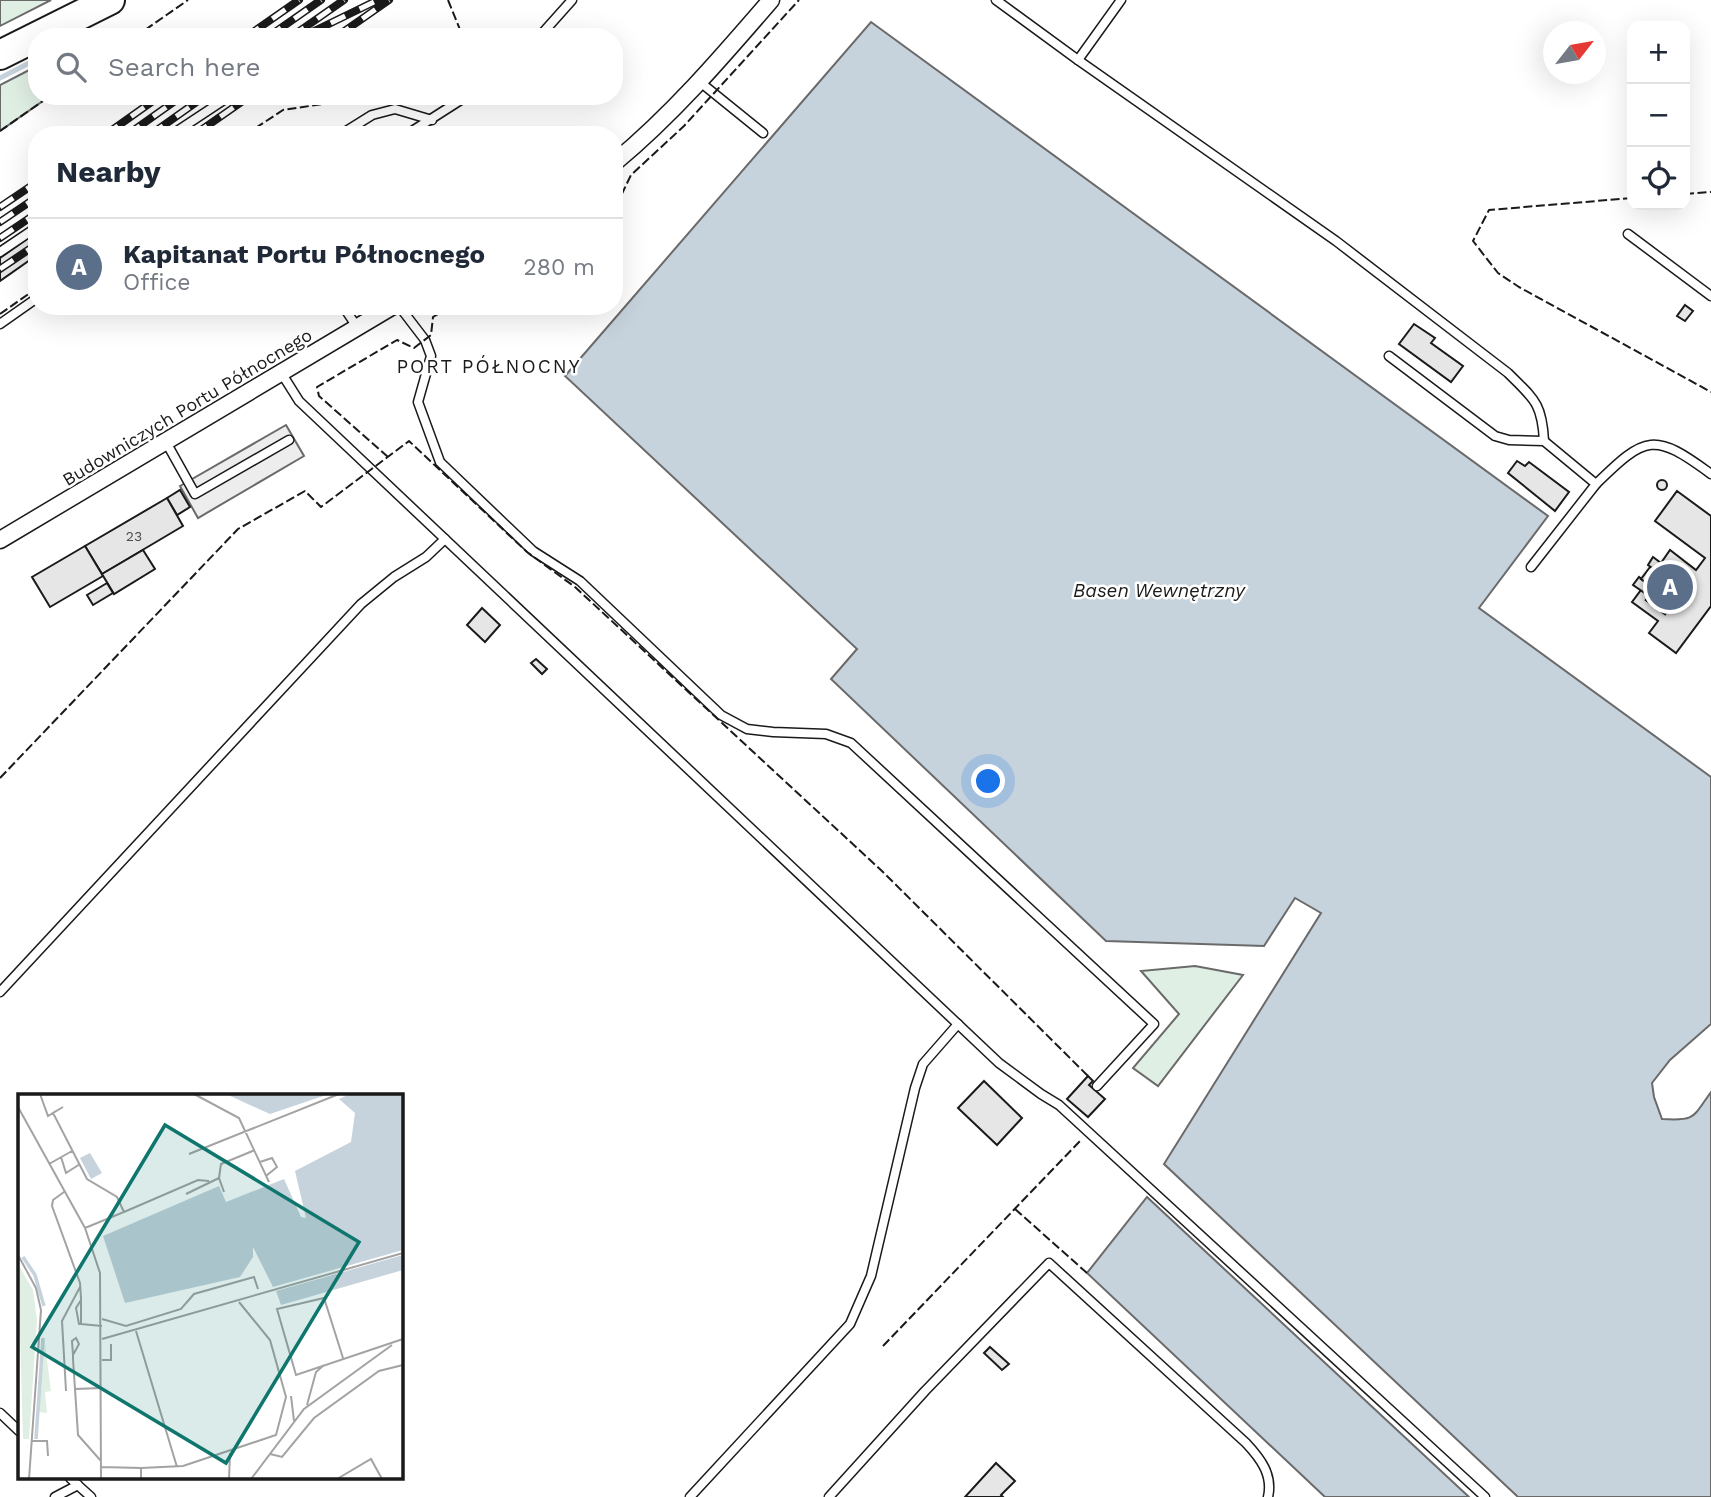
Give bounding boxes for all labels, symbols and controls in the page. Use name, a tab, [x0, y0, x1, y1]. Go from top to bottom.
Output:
north arrow	[1543, 21, 1606, 84]
map controls	[1627, 21, 1690, 210]
button: +	[1627, 21, 1690, 84]
search box	[28, 28, 623, 105]
icon: search	[52, 48, 90, 86]
text: Search here	[108, 52, 260, 82]
button: −	[1627, 84, 1690, 147]
button: locate	[1627, 147, 1690, 210]
text: Nearby	[56, 154, 161, 189]
text: Kapitanat Portu Północnego	[123, 239, 485, 269]
text: A	[71, 254, 87, 281]
text: 280 m	[523, 254, 595, 281]
text: Office	[123, 269, 191, 296]
street label: Budowniczych Portu Północnego	[58, 324, 316, 490]
district label: PORT PÓŁNOCNY	[396, 355, 582, 378]
house number: 23	[126, 528, 142, 544]
pin: A	[1647, 561, 1693, 613]
water label: Basen Wewnętrzny	[1073, 579, 1246, 602]
your location	[971, 764, 1005, 798]
inset map	[18, 1094, 402, 1480]

